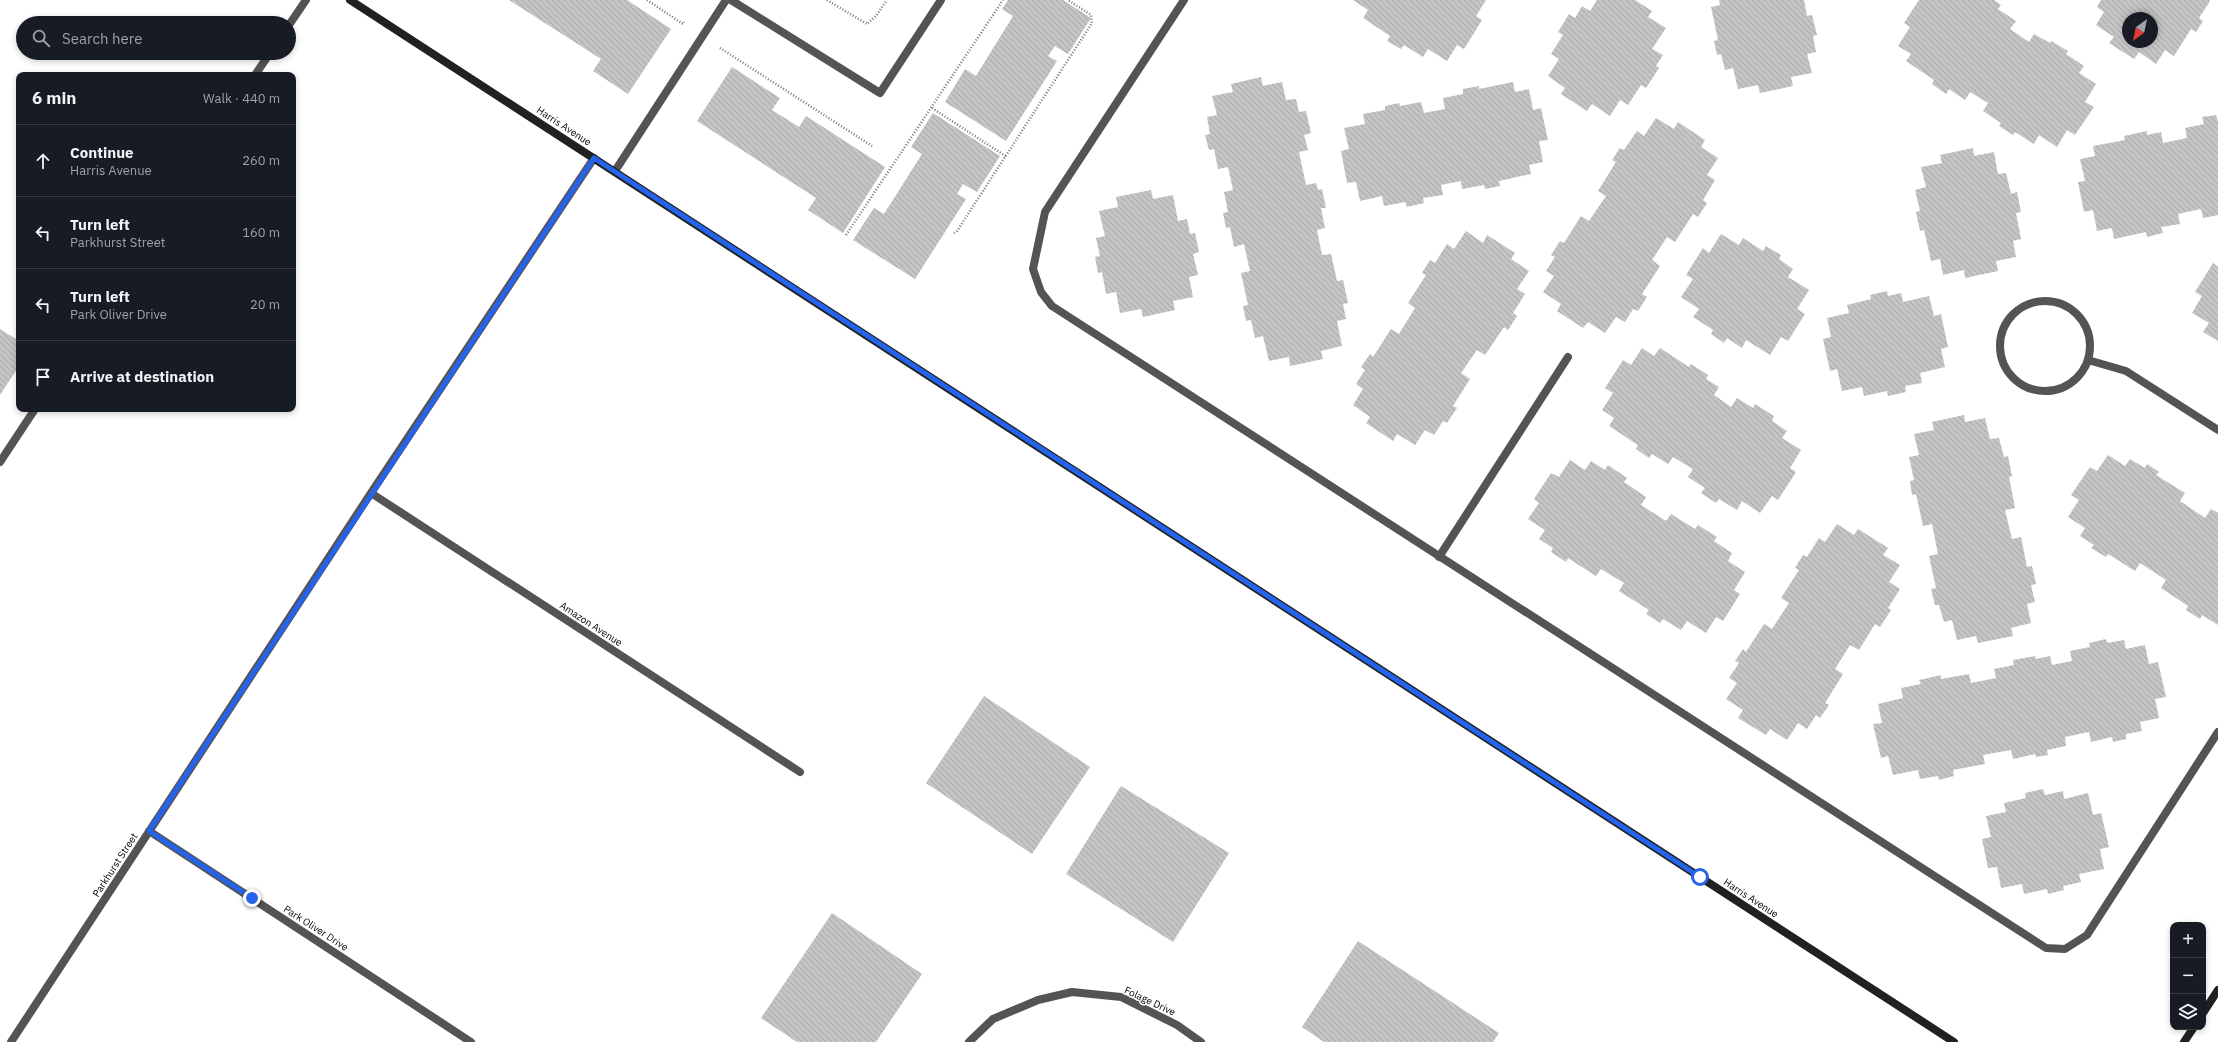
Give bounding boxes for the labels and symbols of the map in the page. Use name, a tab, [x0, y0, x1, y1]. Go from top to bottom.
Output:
north arrow	[2122, 12, 2158, 48]
street label: Harris Avenue	[534, 103, 594, 149]
street label: Amazon Avenue	[557, 599, 625, 649]
street label: Parkhurst Street	[90, 830, 141, 899]
route start	[1691, 868, 1709, 886]
street label: Harris Avenue	[1721, 875, 1781, 921]
route end	[243, 889, 261, 907]
street label: Park Oliver Drive	[281, 902, 351, 954]
street label: Folage Drive	[1122, 983, 1178, 1019]

